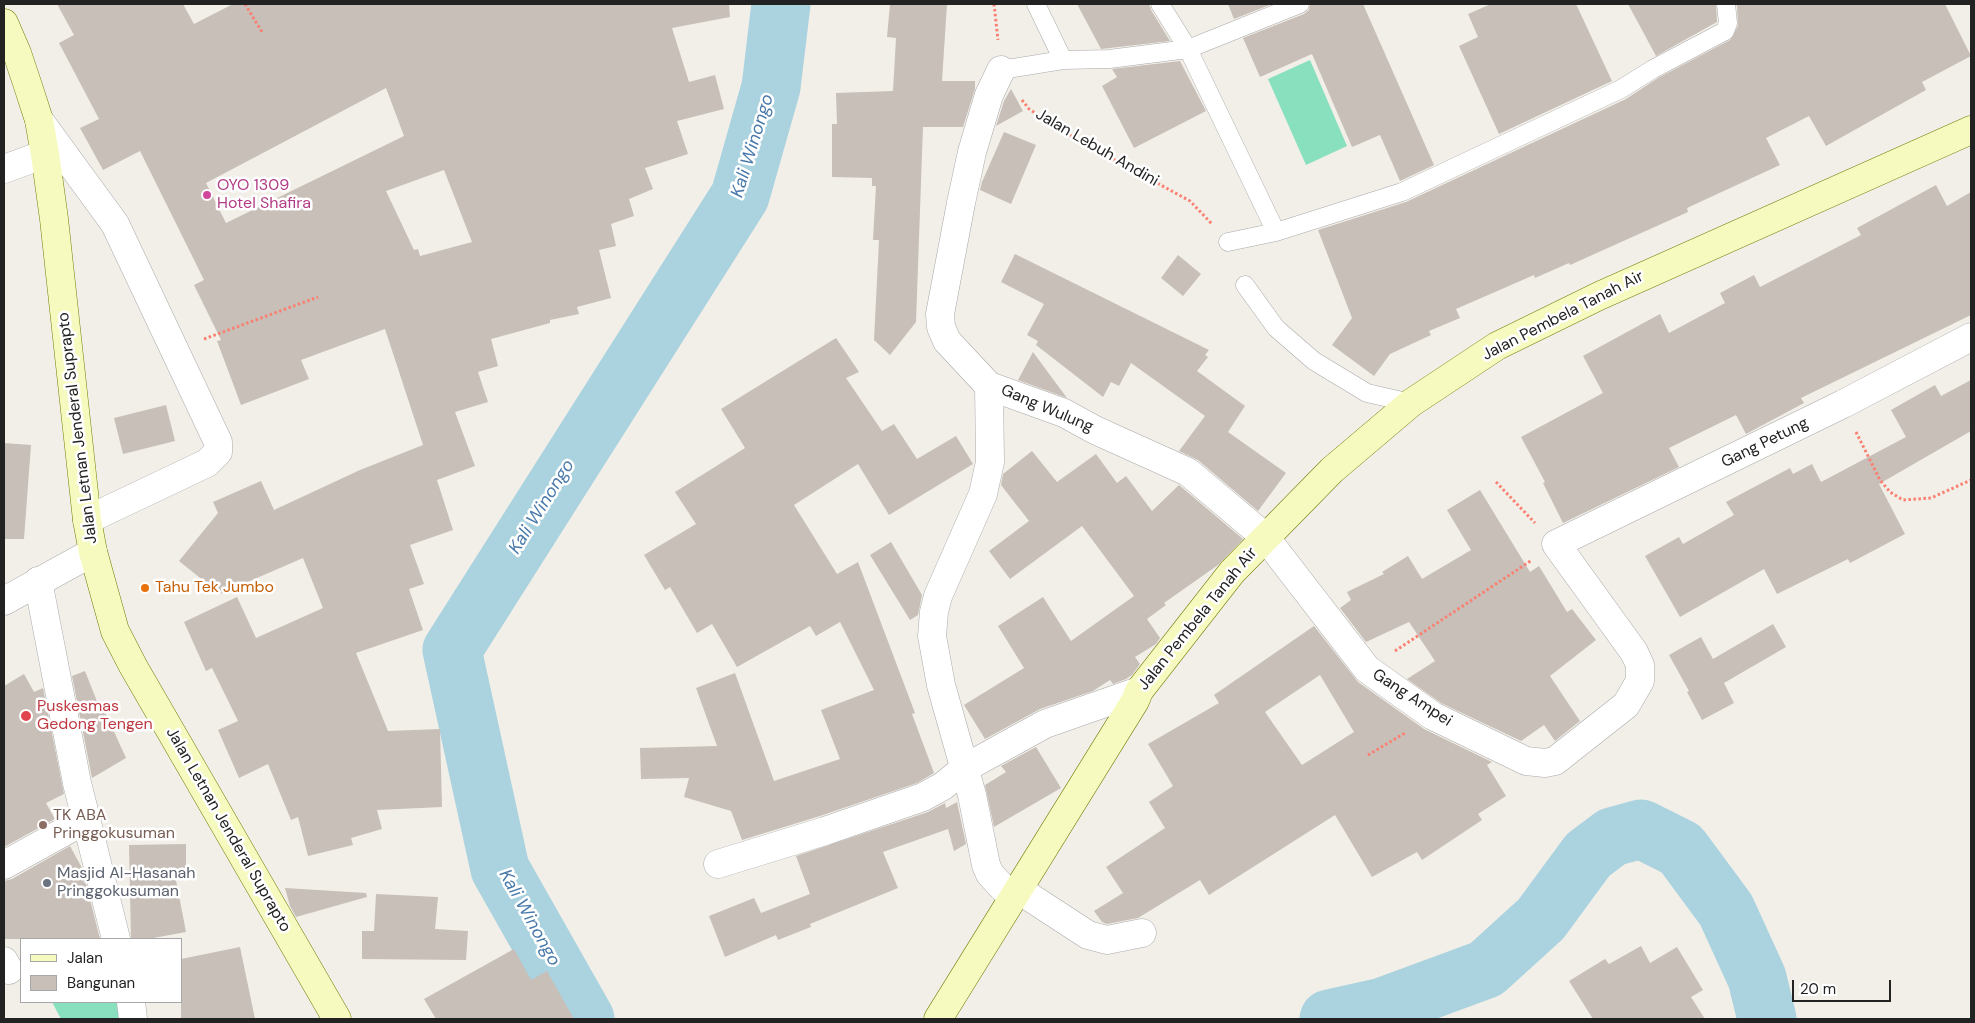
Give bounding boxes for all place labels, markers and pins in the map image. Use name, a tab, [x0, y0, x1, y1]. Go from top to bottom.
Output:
place label: OYO 1309 Hotel Shafira	[217, 176, 311, 214]
marker: OYO 1309 Hotel Shafira	[201, 189, 213, 201]
place label: Tahu Tek Jumbo	[155, 578, 274, 598]
marker: Tahu Tek Jumbo	[139, 582, 151, 594]
place label: Puskesmas Gedong Tengen	[37, 697, 153, 735]
marker: Puskesmas Gedong Tengen	[19, 709, 33, 723]
place label: TK ABA Pringgokusuman	[53, 806, 175, 844]
marker: TK ABA Pringgokusuman	[37, 819, 49, 831]
place label: Masjid Al-Hasanah Pringgokusuman	[57, 864, 195, 902]
marker: Masjid Al-Hasanah Pringgokusuman	[41, 877, 53, 889]

